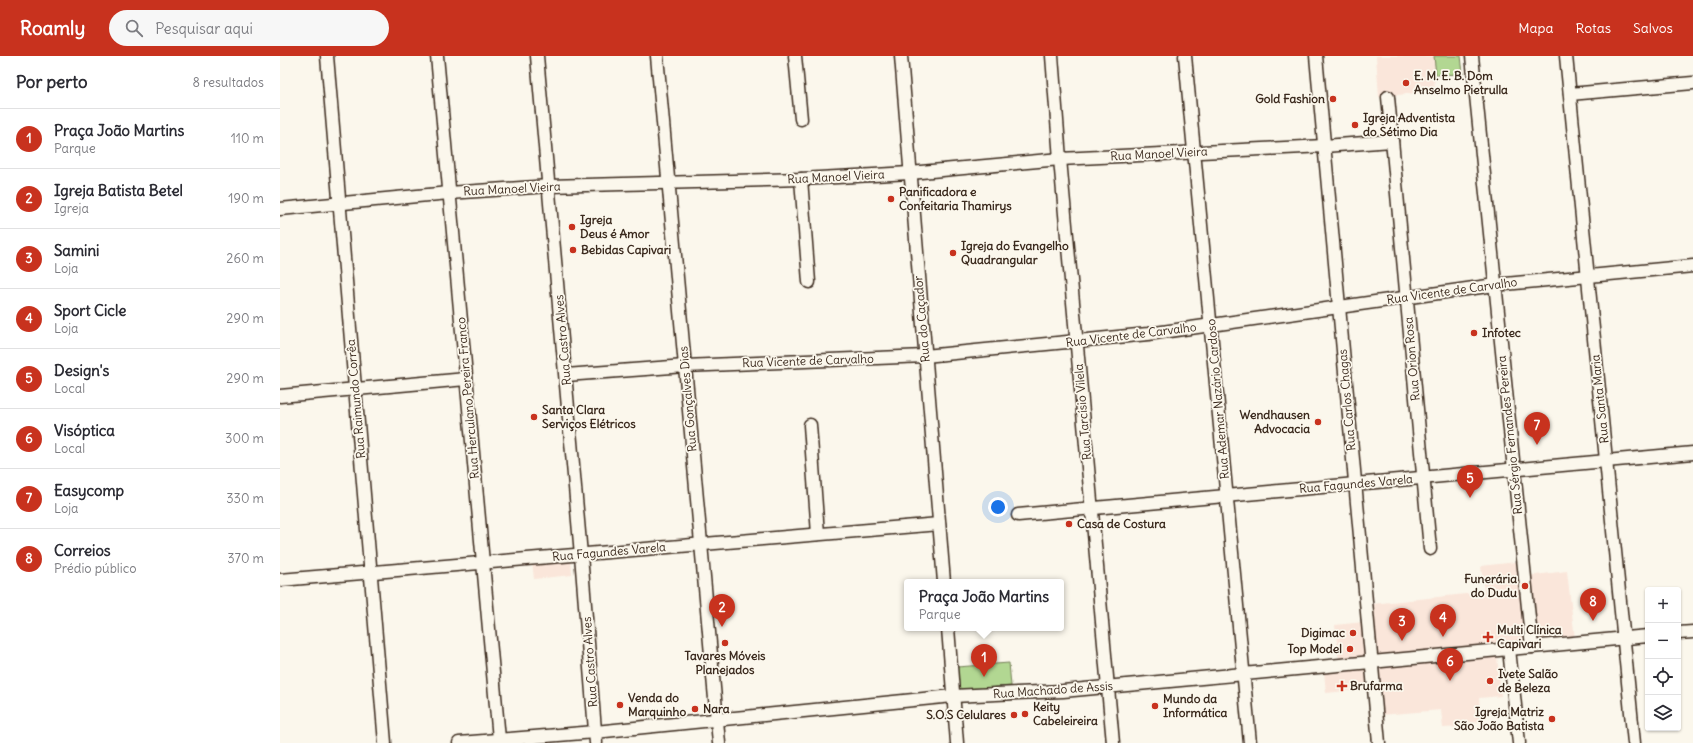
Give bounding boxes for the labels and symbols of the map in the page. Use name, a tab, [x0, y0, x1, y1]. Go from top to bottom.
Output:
place label: E. M. E. B. Dom Anselmo Pietrulla	[1414, 68, 1508, 97]
marker: E. M. E. B. Dom Anselmo Pietrulla	[1401, 78, 1411, 88]
place label: Gold Fashion	[1255, 91, 1325, 106]
marker: Gold Fashion	[1328, 94, 1338, 104]
place label: Igreja Adventista do Sétimo Dia	[1363, 110, 1455, 139]
marker: Igreja Adventista do Sétimo Dia	[1350, 120, 1360, 130]
street label: Rua Manoel Vieira	[1110, 143, 1208, 164]
street label: Rua Manoel Vieira	[787, 166, 885, 187]
street label: Rua Manoel Vieira	[463, 178, 561, 199]
place label: Panificadora e Confeitaria Thamirys	[899, 184, 1012, 214]
marker: Panificadora e Confeitaria Thamirys	[886, 194, 896, 204]
place label: Igreja Deus é Amor	[580, 212, 650, 241]
marker: Igreja Deus é Amor	[567, 222, 577, 232]
place label: Igreja do Evangelho Quadrangular	[961, 238, 1069, 268]
place label: Bebidas Capivari	[581, 242, 672, 258]
marker: Bebidas Capivari	[568, 245, 578, 255]
marker: Igreja do Evangelho Quadrangular	[948, 248, 958, 258]
street label: Rua Vicente de Carvalho	[1386, 274, 1518, 307]
street label: Rua do Caçador	[910, 275, 933, 363]
street label: Rua Castro Alves	[551, 294, 574, 386]
street label: Rua Herculano Pereira Franco	[453, 316, 482, 479]
street label: Rua Orion Rosa	[1400, 316, 1423, 402]
street label: Rua Ademar Nazário Cardoso	[1203, 318, 1232, 480]
street label: Rua Vicente de Carvalho	[1065, 319, 1197, 350]
place label: Infotec	[1482, 325, 1521, 340]
marker: Infotec	[1469, 328, 1479, 338]
street label: Rua Raimundo Corrêa	[343, 339, 368, 459]
street label: Rua Gonçalves Dias	[675, 345, 700, 453]
street label: Rua Carlos Chagas	[1335, 348, 1358, 452]
street label: Rua Vicente de Carvalho	[742, 351, 874, 370]
street label: Rua Santa Maria	[1587, 354, 1612, 444]
street label: Rua Sérgio Fernandes Pereira	[1494, 355, 1525, 515]
street label: Rua Tarcísio Vilela	[1071, 363, 1094, 461]
place label: Santa Clara Serviços Elétricos	[542, 402, 636, 432]
place label: Wendhausen Advocacia	[1239, 407, 1310, 436]
marker: Santa Clara Serviços Elétricos	[529, 412, 539, 422]
pin: 7	[1524, 412, 1550, 445]
marker: Wendhausen Advocacia	[1313, 417, 1323, 427]
pin: 5	[1457, 465, 1483, 498]
street label: Rua Fagundes Varela	[1298, 471, 1414, 496]
your location	[988, 497, 1008, 517]
place label: Casa de Costura	[1077, 516, 1166, 531]
marker: Casa de Costura	[1064, 519, 1074, 529]
street label: Rua Fagundes Varela	[551, 539, 667, 564]
place label: Funerária do Dudu	[1464, 571, 1517, 600]
marker: Funerária do Dudu	[1520, 581, 1530, 591]
pin: 8	[1580, 588, 1606, 621]
pin: 2	[709, 594, 735, 627]
pin: 4	[1430, 604, 1456, 637]
pin: 3	[1389, 608, 1415, 641]
street label: Rua Castro Alves	[579, 616, 600, 708]
place label: Multi Clínica Capivari	[1497, 622, 1562, 652]
place label: Digimac	[1301, 625, 1345, 641]
marker: Digimac	[1348, 628, 1358, 638]
marker: Multi Clínica Capivari	[1482, 631, 1494, 643]
marker: Tavares Móveis Planejados	[720, 638, 730, 648]
place label: Top Model	[1288, 641, 1342, 657]
pin: 1	[971, 644, 997, 677]
marker: Top Model	[1345, 644, 1355, 654]
place label: Tavares Móveis Planejados	[684, 648, 766, 677]
pin: 6	[1437, 648, 1463, 681]
place label: Ivete Salão de Beleza	[1498, 666, 1558, 695]
marker: Ivete Salão de Beleza	[1485, 676, 1495, 686]
street label: Rua Machado de Assis	[992, 678, 1113, 701]
place label: Brufarma	[1350, 678, 1403, 693]
marker: Brufarma	[1337, 681, 1347, 691]
place label: Venda do Marquinho	[628, 690, 686, 720]
place label: Mundo da Informática	[1163, 691, 1228, 720]
place label: Keity Cabeleireira	[1033, 699, 1098, 728]
marker: Venda do Marquinho	[615, 700, 625, 710]
place label: Nara	[703, 701, 730, 716]
marker: Mundo da Informática	[1150, 701, 1160, 711]
marker: Nara	[690, 704, 700, 714]
place label: Igreja Matriz São João Batista	[1454, 704, 1544, 733]
place label: S.O.S Celulares	[926, 707, 1007, 722]
marker: Keity Cabeleireira	[1020, 709, 1030, 719]
marker: S.O.S Celulares	[1009, 710, 1019, 720]
marker: Igreja Matriz São João Batista	[1547, 714, 1557, 724]

